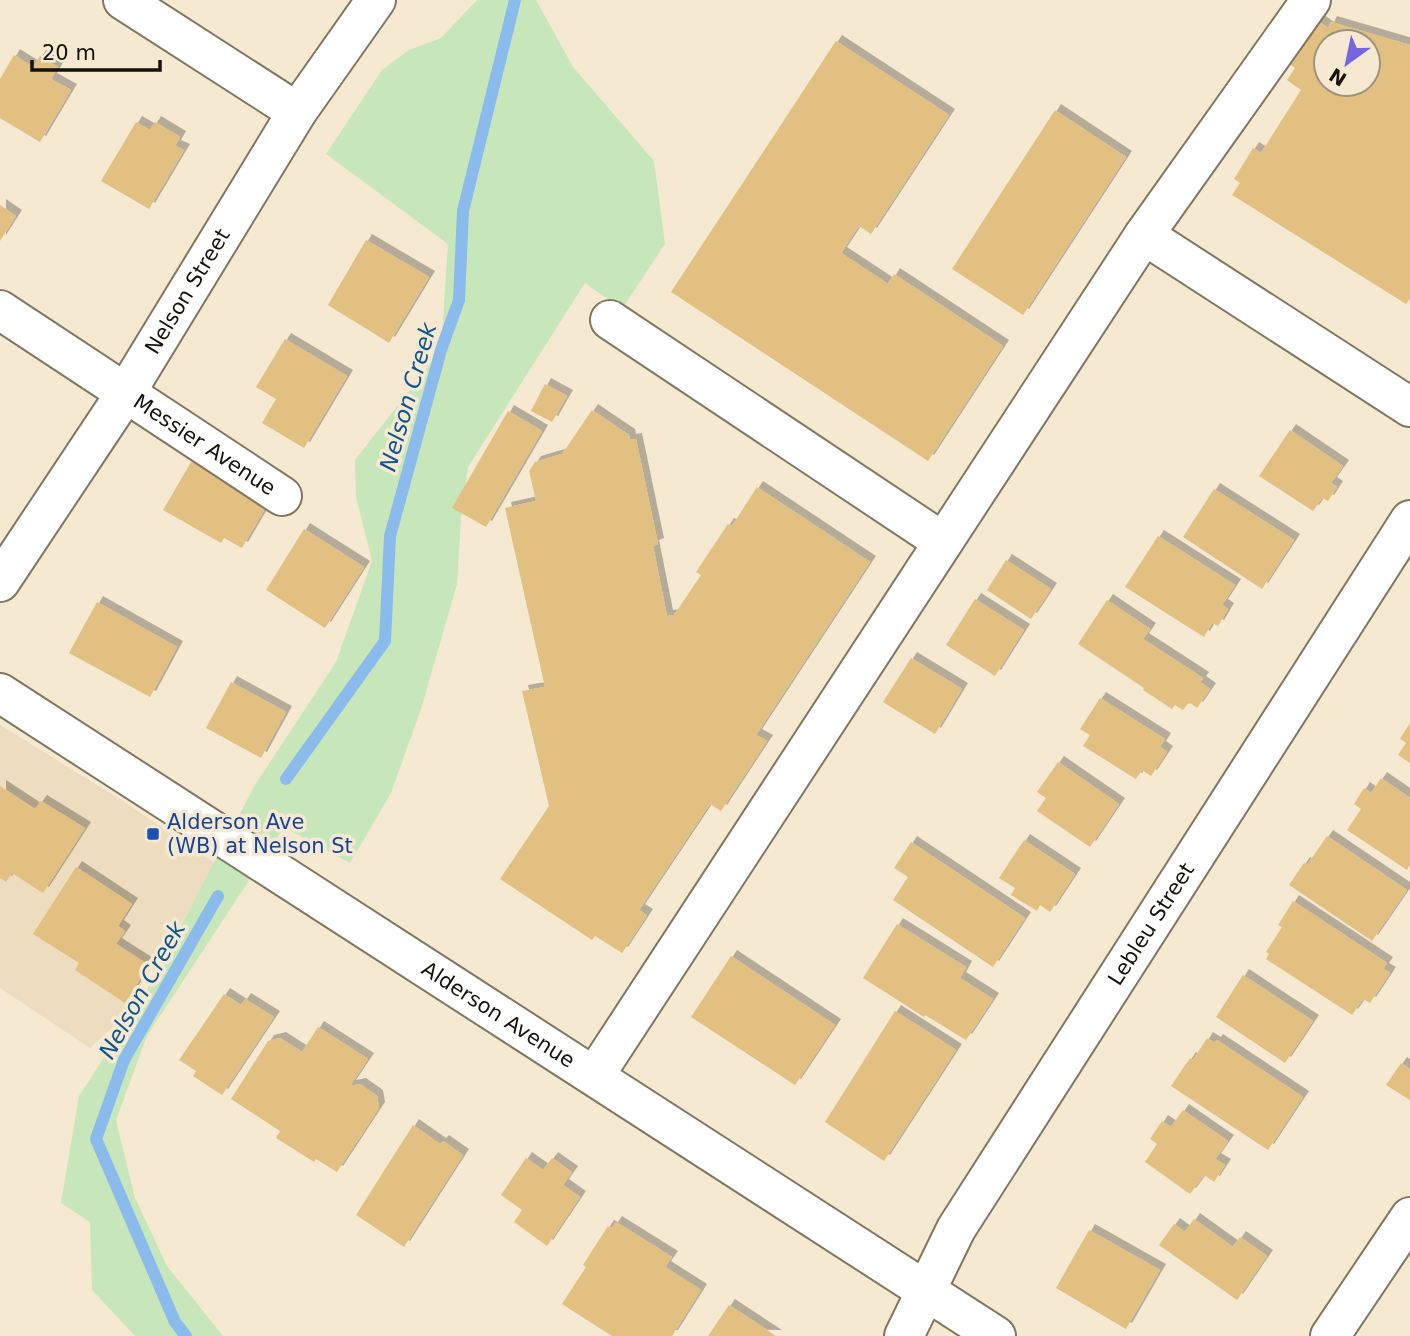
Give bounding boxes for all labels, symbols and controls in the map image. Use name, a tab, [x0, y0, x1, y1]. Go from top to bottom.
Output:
scale bar	[32, 28, 159, 72]
north arrow	[1312, 28, 1382, 98]
text: 20 m	[42, 41, 96, 65]
text: N	[1325, 64, 1350, 91]
street label: Nelson Street	[140, 224, 235, 358]
water label: Nelson Creek	[374, 318, 442, 474]
street label: Messier Avenue	[129, 389, 280, 500]
place label: Alderson Ave (WB) at Nelson St	[167, 810, 353, 858]
marker: Alderson Ave (WB) at Nelson St	[145, 826, 161, 842]
street label: Lebleu Street	[1103, 859, 1199, 990]
water label: Nelson Creek	[94, 915, 191, 1063]
street label: Alderson Avenue	[417, 957, 579, 1073]

